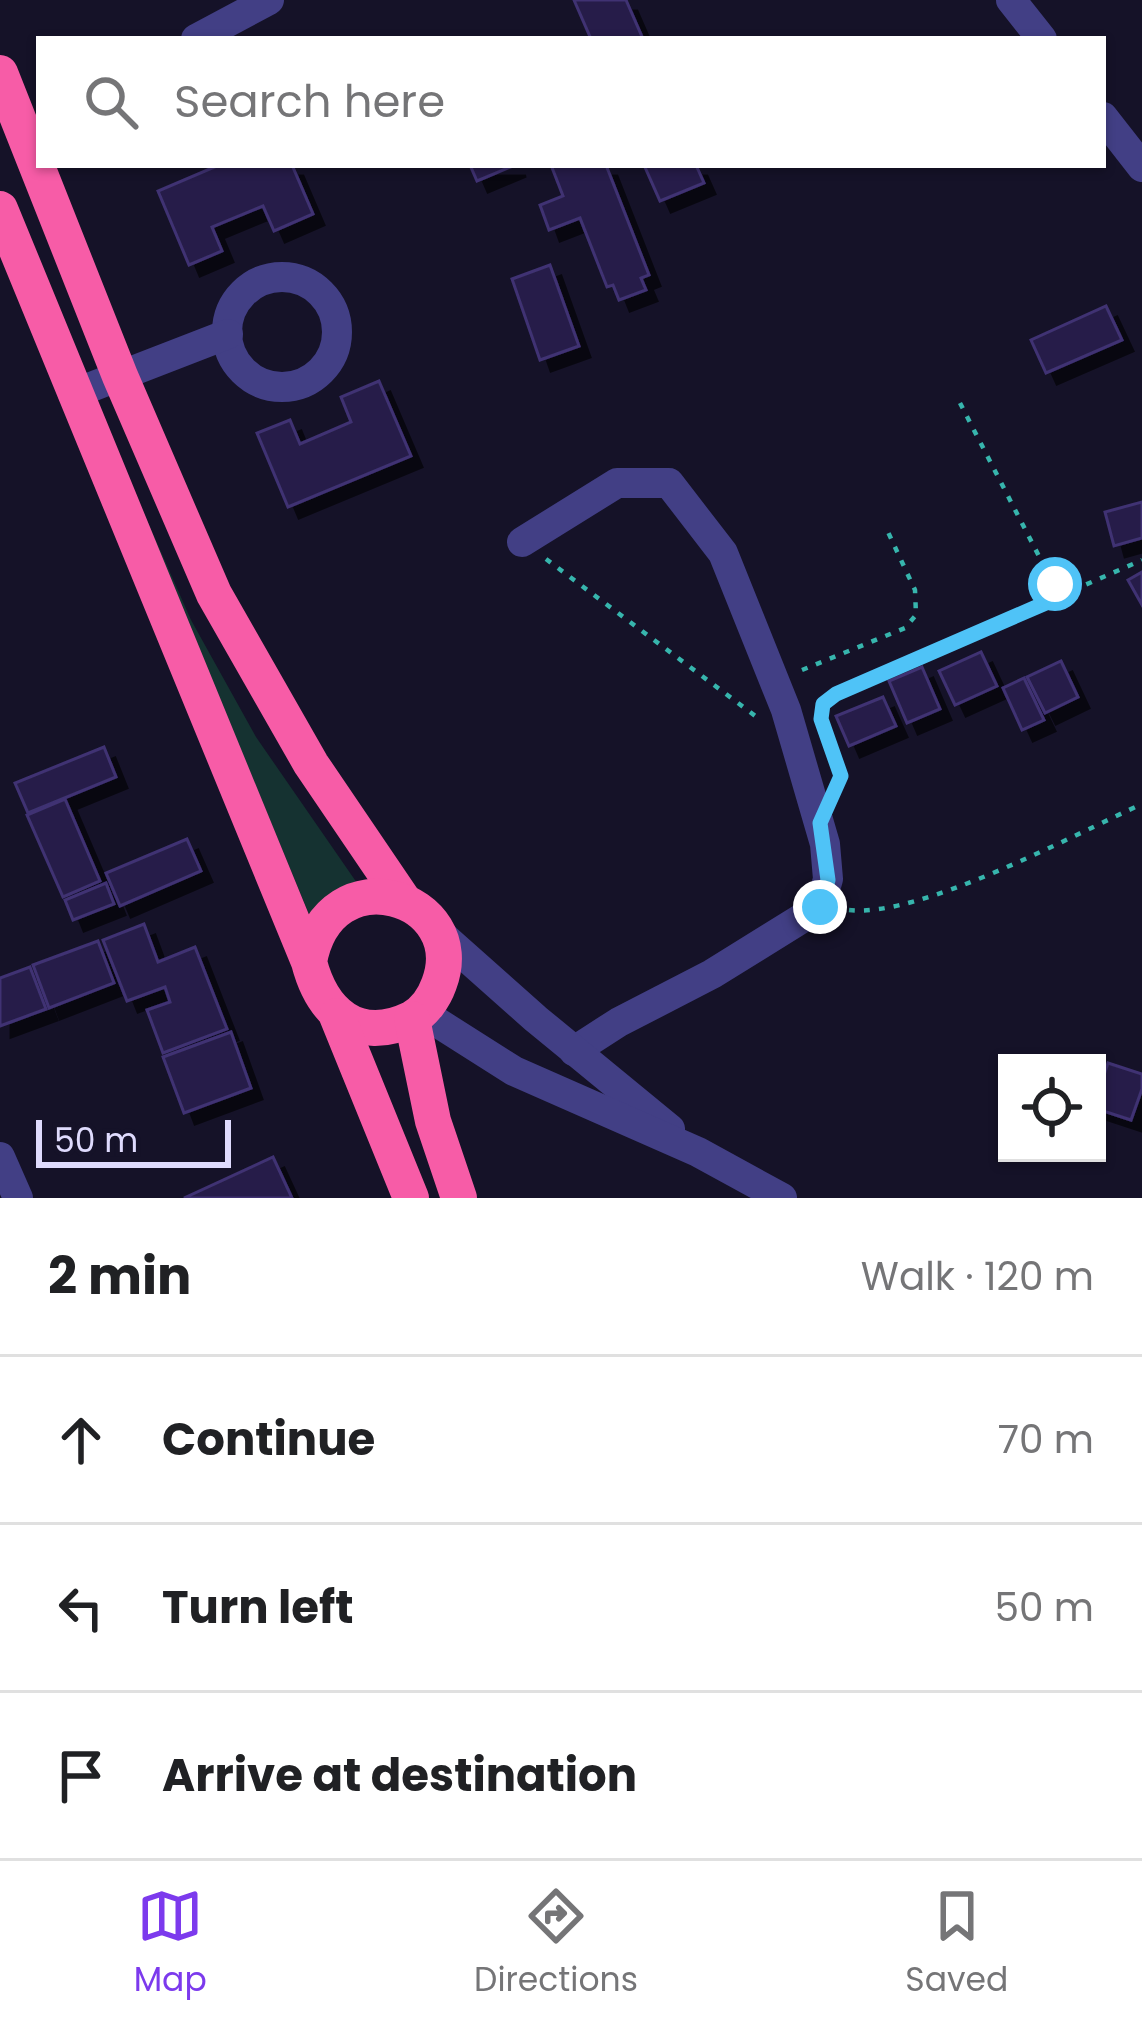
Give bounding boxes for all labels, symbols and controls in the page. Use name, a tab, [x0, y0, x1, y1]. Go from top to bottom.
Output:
search box	[36, 36, 1106, 168]
icon: search	[78, 69, 144, 135]
text: Search here	[174, 70, 445, 133]
route start	[1028, 557, 1082, 611]
route end	[793, 880, 847, 934]
map controls	[998, 1054, 1106, 1162]
button: locate	[998, 1054, 1106, 1162]
scale bar	[36, 1114, 231, 1167]
text: 50 m	[54, 1117, 138, 1164]
text: 2 min	[48, 1240, 191, 1312]
text: Walk · 120 m	[861, 1249, 1094, 1304]
icon: ahead	[48, 1407, 114, 1473]
text: Continue	[162, 1408, 375, 1471]
text: 70 m	[998, 1412, 1094, 1467]
icon: left	[48, 1575, 114, 1641]
text: Turn left	[162, 1576, 354, 1639]
text: 50 m	[994, 1580, 1094, 1635]
icon: arrive	[48, 1743, 114, 1809]
text: Arrive at destination	[162, 1744, 637, 1807]
tab: Map	[134, 1883, 207, 2005]
tab: Directions	[474, 1883, 638, 2005]
tab: Saved	[905, 1883, 1008, 2005]

